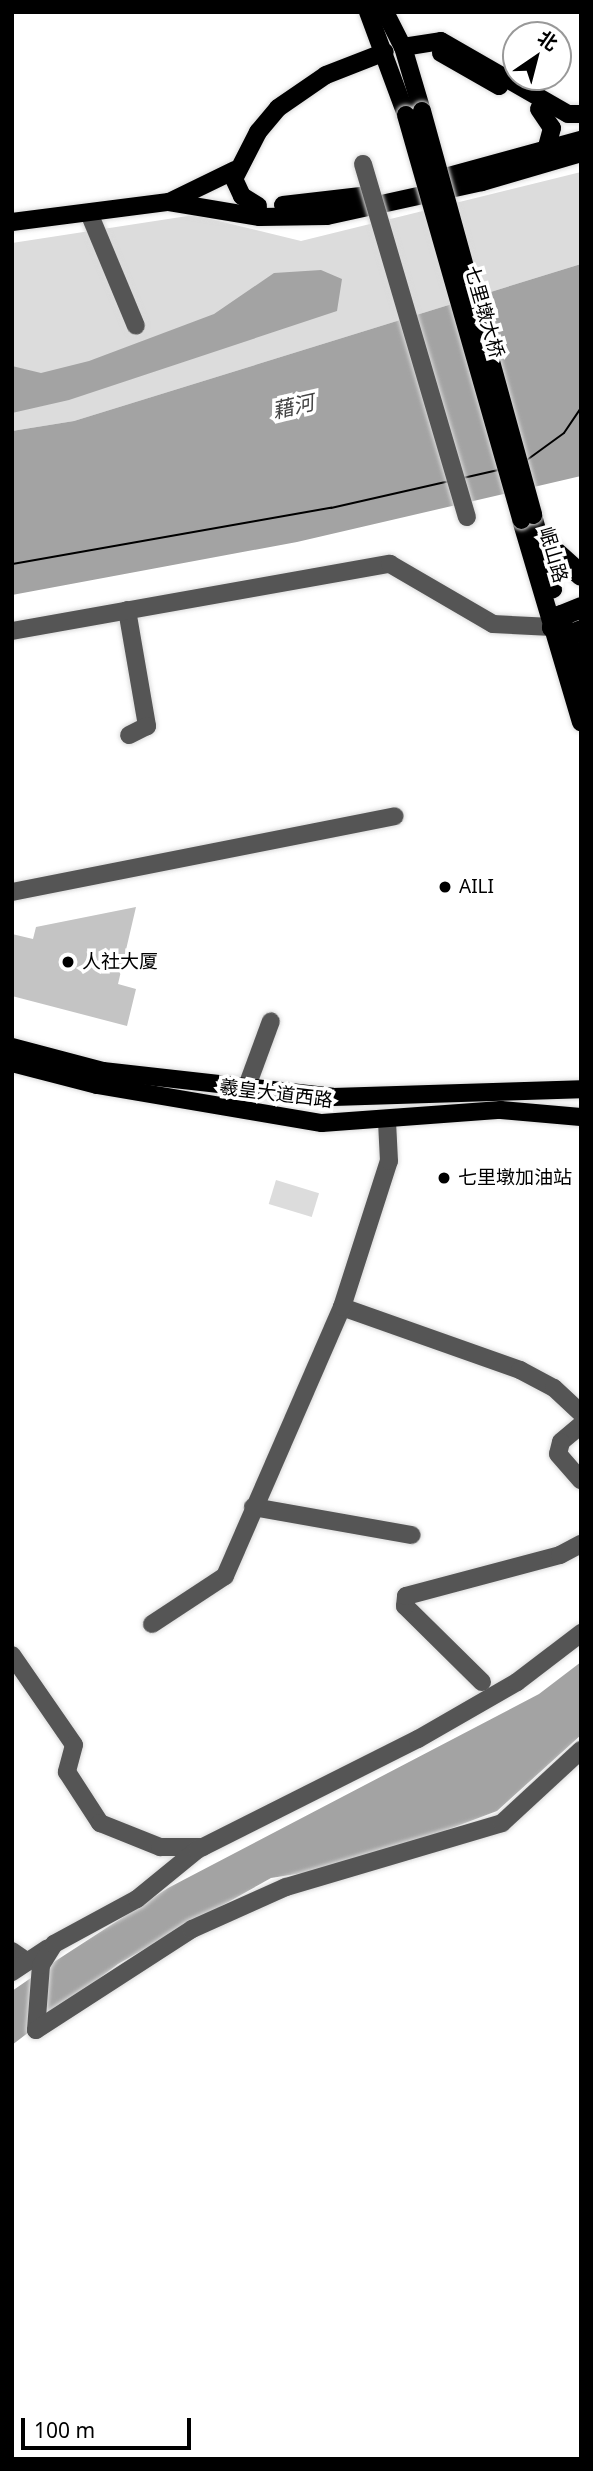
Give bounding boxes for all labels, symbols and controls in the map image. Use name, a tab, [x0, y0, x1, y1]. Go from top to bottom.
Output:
north arrow	[502, 21, 572, 91]
text: 北	[533, 24, 563, 57]
street label: 七里墩大桥	[460, 263, 508, 361]
water label: 藉河	[270, 389, 316, 423]
street label: 岷山路	[534, 524, 572, 586]
place label: AILI	[459, 876, 494, 898]
marker: AILI	[437, 879, 453, 895]
place label: 人社大厦	[82, 951, 158, 973]
marker: 人社大厦	[60, 954, 76, 970]
street label: 羲皇大道西路	[218, 1076, 334, 1112]
place label: 七里墩加油站	[458, 1167, 572, 1189]
marker: 七里墩加油站	[436, 1170, 452, 1186]
scale bar	[24, 2404, 194, 2448]
text: 100 m	[34, 2416, 95, 2444]

